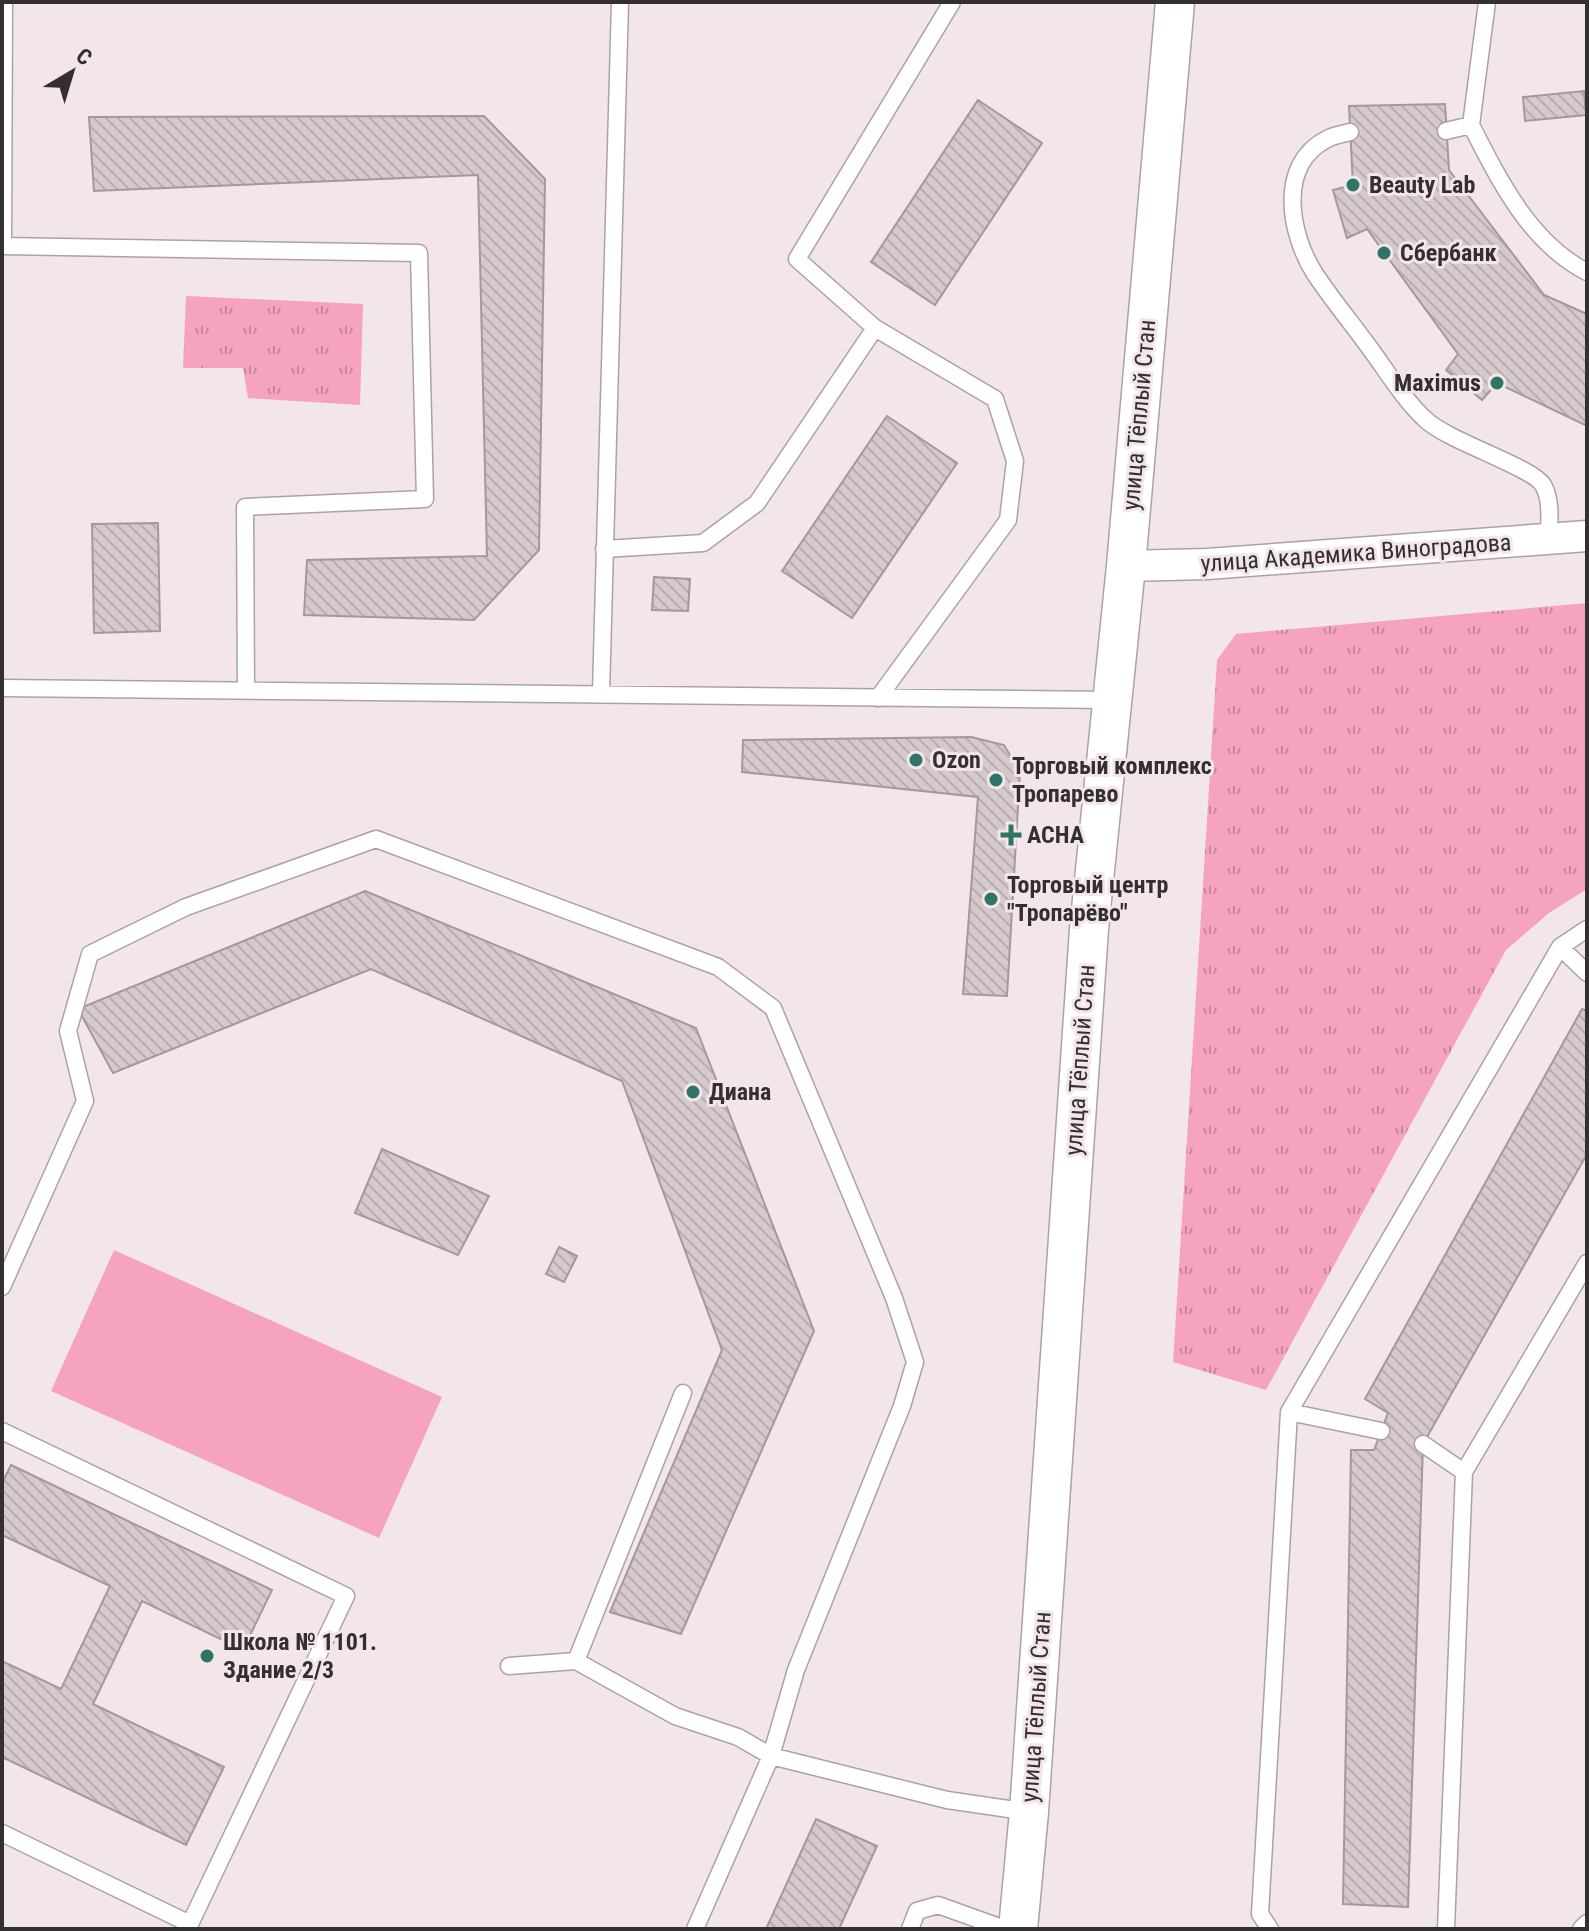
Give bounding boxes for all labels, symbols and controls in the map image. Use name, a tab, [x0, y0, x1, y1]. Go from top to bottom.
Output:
north arrow	[32, 32, 112, 112]
text: С	[71, 43, 97, 70]
place label: Beauty Lab	[1369, 171, 1475, 199]
marker: Beauty Lab	[1344, 176, 1362, 194]
place label: Сбербанк	[1400, 239, 1497, 267]
marker: Сбербанк	[1375, 244, 1393, 262]
street label: улица Тёплый Стан	[1117, 318, 1161, 512]
place label: Maximus	[1394, 369, 1481, 397]
marker: Maximus	[1488, 374, 1506, 392]
street label: улица Академика Виноградова	[1200, 528, 1512, 578]
place label: Ozon	[932, 746, 981, 774]
marker: Ozon	[907, 751, 925, 769]
place label: Торговый комплекс Тропарево	[1012, 752, 1212, 808]
marker: Торговый комплекс Тропарево	[987, 771, 1005, 789]
place label: АСНА	[1027, 821, 1085, 849]
marker: АСНА	[1002, 826, 1020, 844]
place label: Торговый центр "Тропарёво"	[1007, 871, 1168, 927]
marker: Торговый центр "Тропарёво"	[982, 890, 1000, 908]
street label: улица Тёплый Стан	[1059, 963, 1101, 1157]
place label: Диана	[709, 1078, 771, 1106]
marker: Диана	[684, 1083, 702, 1101]
street label: улица Тёплый Стан	[1015, 1610, 1057, 1804]
place label: Школа № 1101. Здание 2/3	[223, 1628, 377, 1684]
marker: Школа № 1101. Здание 2/3	[198, 1647, 216, 1665]

